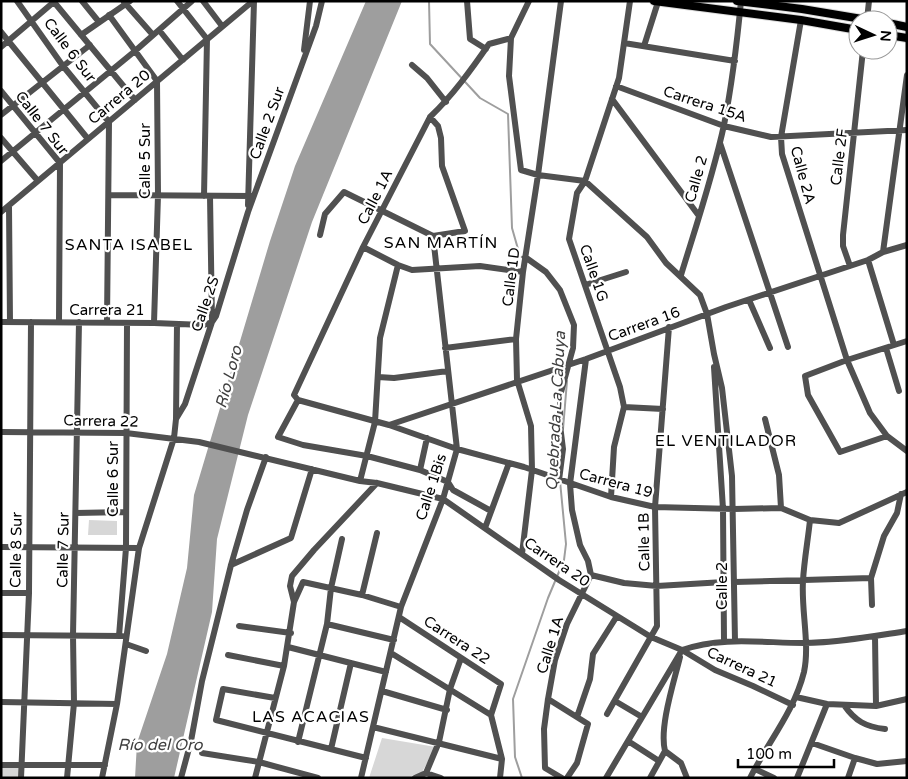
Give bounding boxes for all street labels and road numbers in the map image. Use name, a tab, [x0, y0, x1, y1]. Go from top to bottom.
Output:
street label: Calle 6 Sur	[40, 14, 100, 86]
street label: Carrera 20	[84, 66, 154, 128]
street label: Carrera 15A	[661, 82, 749, 126]
street label: Calle 2 Sur	[246, 84, 289, 162]
street label: Calle 7 Sur	[12, 88, 73, 159]
street label: Calle 5 Sur	[136, 123, 154, 199]
street label: Calle 2F	[827, 127, 851, 187]
street label: Calle 2A	[787, 144, 819, 206]
street label: Calle 2	[681, 153, 711, 205]
street label: Calle 1A	[354, 166, 396, 228]
street label: Calle 1G	[576, 242, 612, 304]
street label: Calle 1D	[498, 246, 524, 308]
street label: Calle 2S	[187, 274, 223, 334]
street label: Carrera 21	[69, 301, 145, 319]
street label: Carrera 16	[605, 303, 683, 345]
street label: Carrera 22	[63, 411, 139, 431]
street label: Calle 6 Sur	[104, 441, 122, 517]
street label: Calle 1Bis	[412, 451, 450, 523]
street label: Carrera 19	[577, 465, 655, 501]
street label: Calle 8 Sur	[6, 512, 26, 588]
street label: Calle 7 Sur	[53, 512, 73, 588]
street label: Calle 1B	[634, 513, 654, 571]
street label: Carrera 20	[521, 533, 593, 591]
street label: Calle 2	[713, 562, 731, 610]
street label: Carrera 22	[420, 612, 494, 668]
street label: Calle 1A	[533, 614, 567, 676]
street label: Carrera 21	[704, 643, 780, 691]

